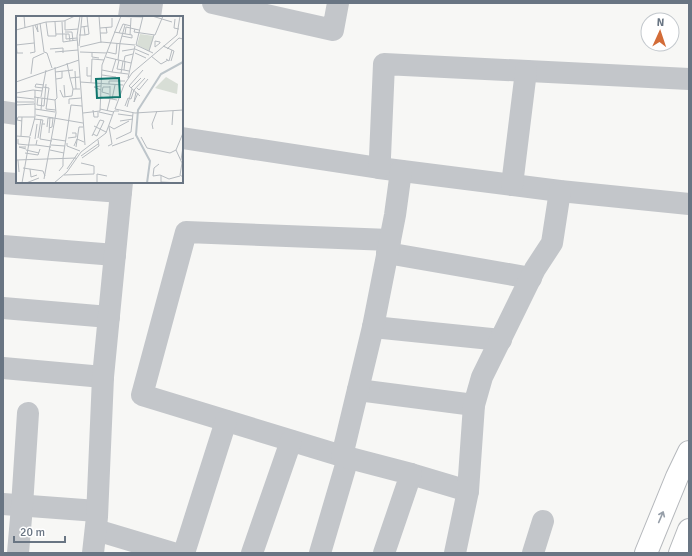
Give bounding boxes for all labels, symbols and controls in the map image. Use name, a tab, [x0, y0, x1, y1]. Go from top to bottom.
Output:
north arrow	[640, 12, 680, 52]
inset map	[16, 16, 183, 183]
text: N	[656, 16, 665, 29]
one-way arrow	[657, 511, 665, 523]
scale bar	[14, 518, 65, 544]
text: 20 m	[20, 525, 45, 540]

